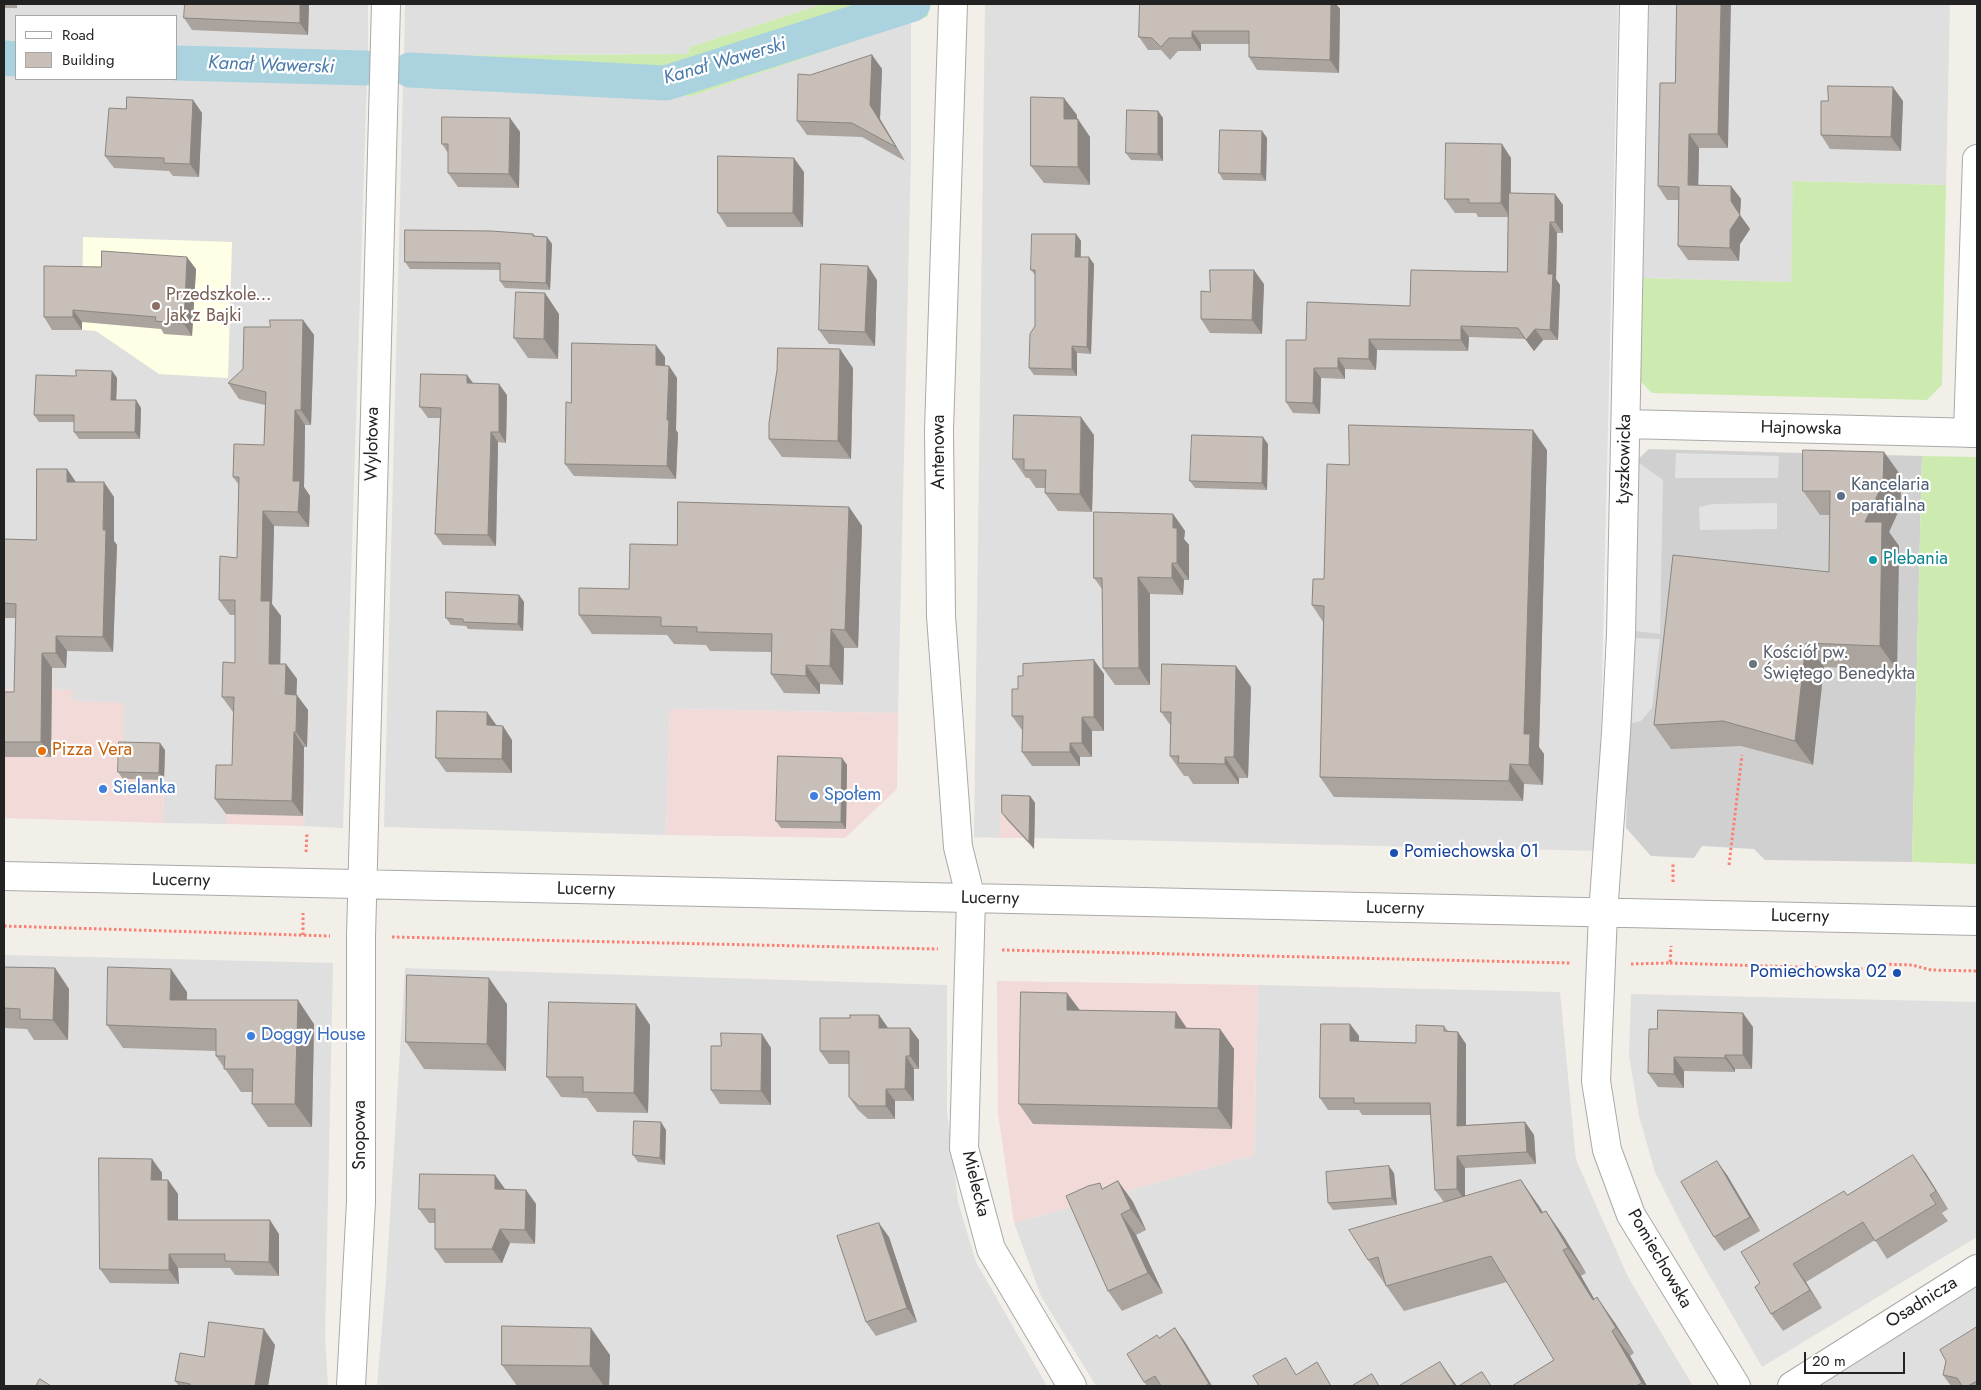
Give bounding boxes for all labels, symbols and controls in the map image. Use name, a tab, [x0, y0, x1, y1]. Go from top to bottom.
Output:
legend	[15, 15, 178, 80]
text: Road	[62, 24, 94, 46]
water label: Kanał Wawerski	[661, 34, 789, 90]
text: Building	[62, 49, 114, 71]
water label: Kanał Wawerski	[208, 52, 334, 80]
place label: Przedszkole... Jak z Bajki	[166, 285, 271, 328]
marker: Przedszkole... Jak z Bajki	[150, 300, 162, 312]
street label: Wylotowa	[362, 407, 384, 481]
street label: Łyszkowicka	[1613, 414, 1637, 504]
street label: Antenowa	[929, 415, 951, 489]
street label: Hajnowska	[1760, 417, 1842, 441]
place label: Kancelaria parafialna	[1851, 475, 1929, 518]
marker: Kancelaria parafialna	[1835, 490, 1847, 502]
place label: Plebania	[1883, 549, 1948, 571]
marker: Plebania	[1867, 554, 1879, 566]
place label: Kościół pw. Świętego Benedykta	[1763, 643, 1915, 686]
marker: Kościół pw. Świętego Benedykta	[1747, 658, 1759, 670]
place label: Pizza Vera	[52, 740, 132, 762]
marker: Pizza Vera	[36, 745, 48, 757]
place label: Sielanka	[113, 778, 176, 800]
marker: Sielanka	[97, 783, 109, 795]
place label: Społem	[824, 785, 881, 807]
marker: Społem	[808, 790, 820, 802]
place label: Pomiechowska 01	[1404, 842, 1539, 864]
marker: Pomiechowska 01	[1388, 847, 1400, 859]
street label: Lucerny	[152, 870, 210, 892]
street label: Lucerny	[557, 879, 615, 901]
street label: Lucerny	[961, 888, 1019, 910]
street label: Lucerny	[1366, 898, 1424, 920]
street label: Lucerny	[1771, 906, 1829, 928]
place label: Pomiechowska 02	[1750, 962, 1887, 984]
marker: Pomiechowska 02	[1891, 967, 1903, 979]
place label: Doggy House	[261, 1025, 366, 1047]
marker: Doggy House	[245, 1030, 257, 1042]
street label: Snopowa	[350, 1100, 372, 1170]
street label: Mielecka	[956, 1149, 994, 1219]
street label: Pomiechowska	[1622, 1206, 1696, 1312]
street label: Osadnicza	[1882, 1273, 1962, 1333]
scale bar	[1806, 1342, 1907, 1374]
text: 20 m	[1812, 1350, 1846, 1372]

